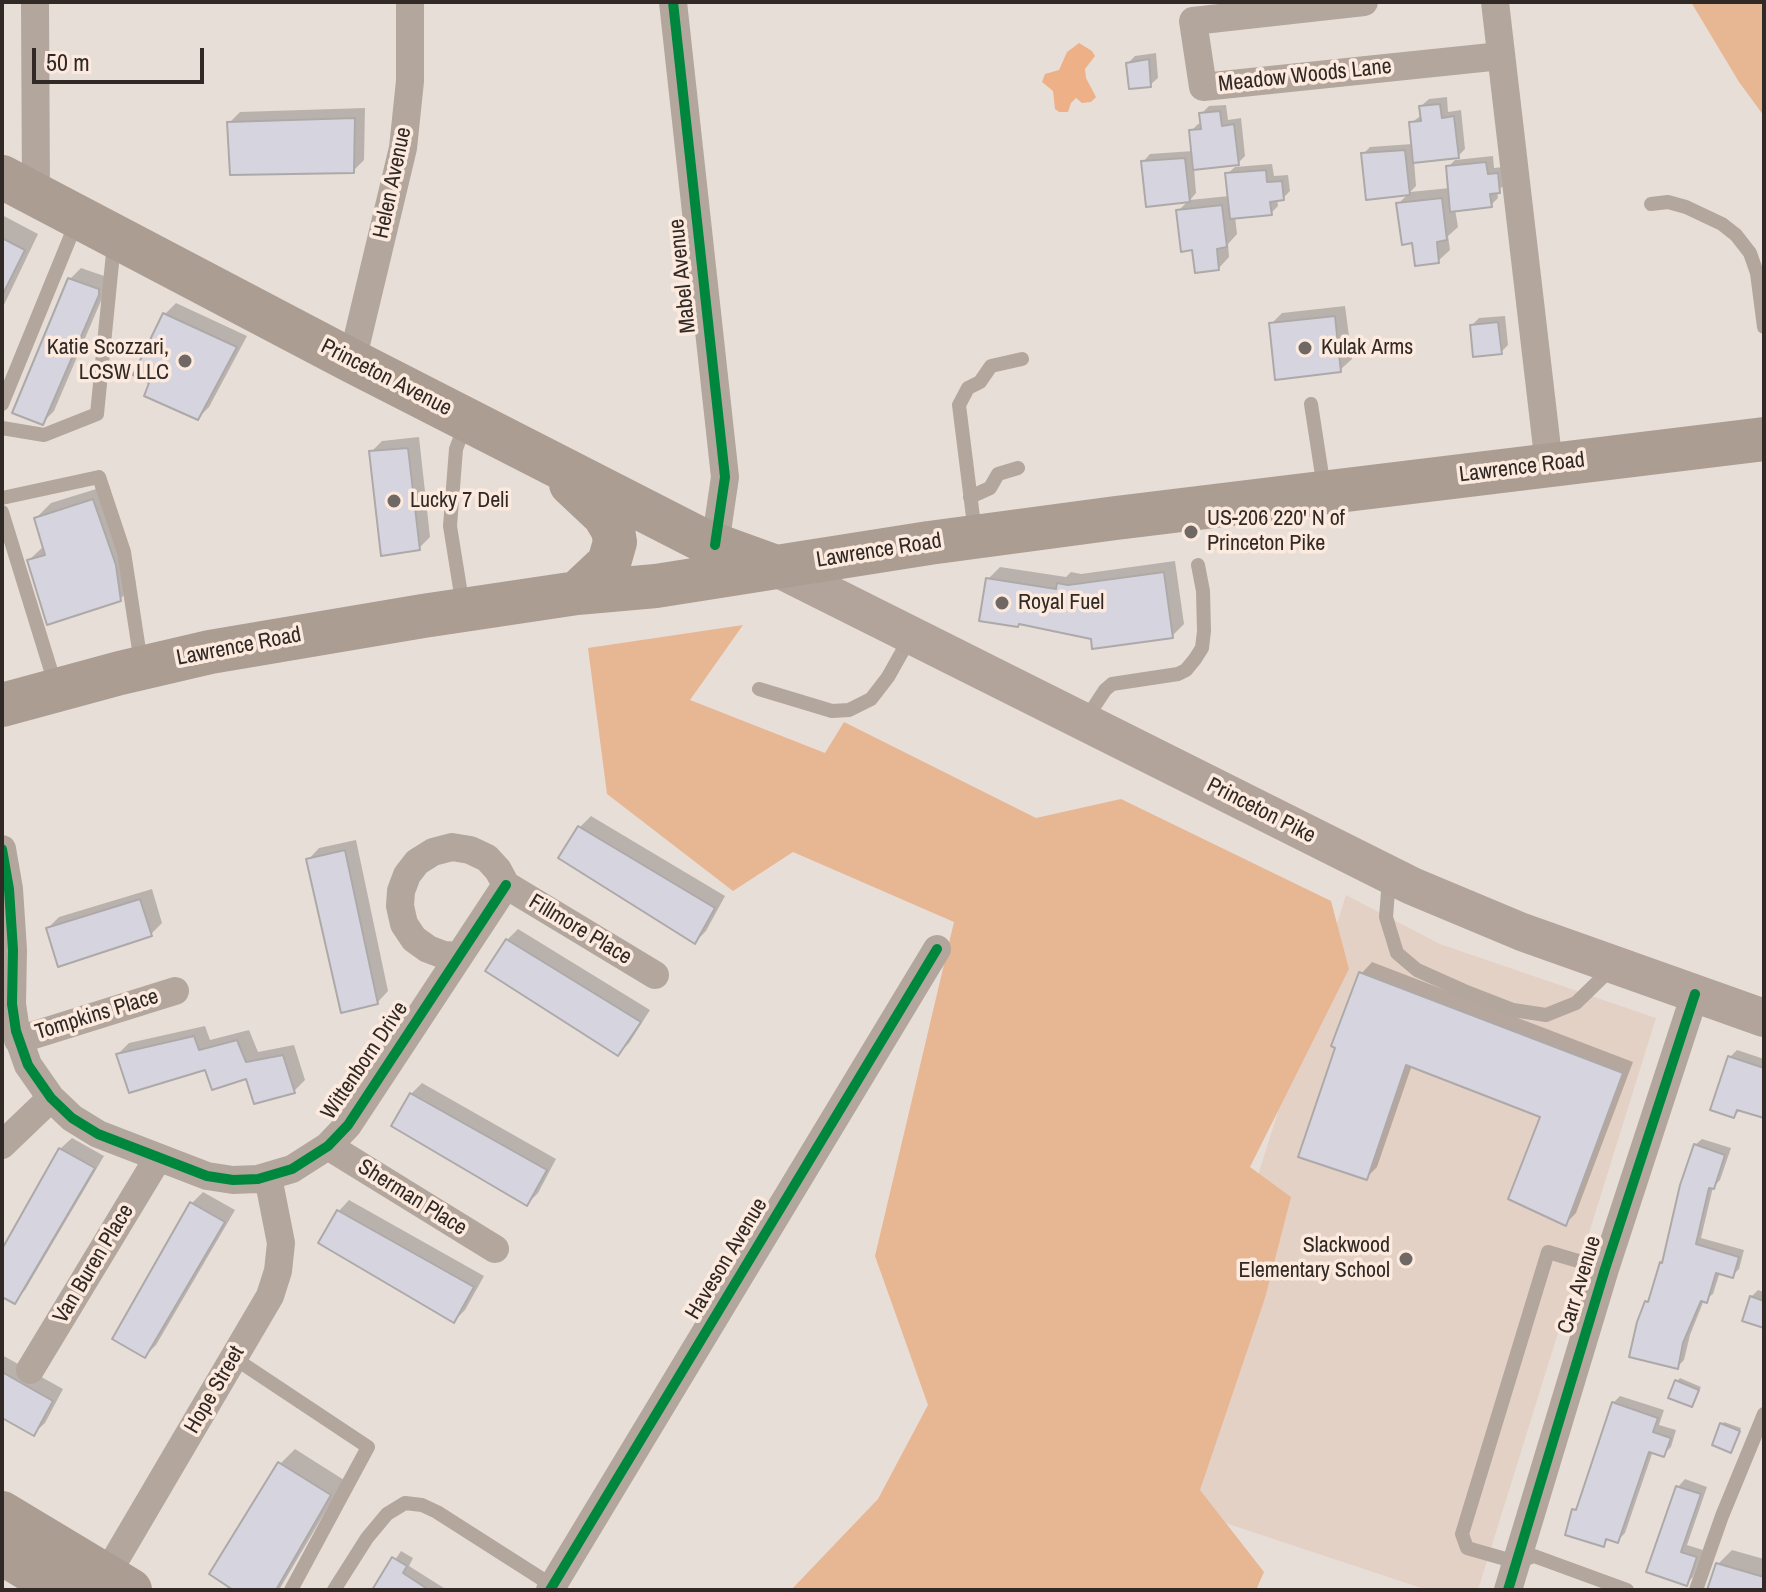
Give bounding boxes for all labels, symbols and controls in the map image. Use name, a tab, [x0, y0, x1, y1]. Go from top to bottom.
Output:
scale bar	[36, 32, 208, 82]
text: 50 m	[46, 46, 90, 78]
street label: Meadow Woods Lane	[1217, 54, 1393, 98]
street label: Helen Avenue	[368, 125, 418, 241]
street label: Mabel Avenue	[664, 217, 702, 335]
street label: Princeton Avenue	[316, 334, 456, 422]
place label: Katie Scozzari, LCSW LLC	[47, 335, 169, 386]
place label: Kulak Arms	[1321, 335, 1413, 361]
marker: Kulak Arms	[1296, 339, 1314, 357]
marker: Katie Scozzari, LCSW LLC	[176, 352, 194, 370]
street label: Lawrence Road	[1458, 447, 1586, 489]
place label: Lucky 7 Deli	[410, 488, 509, 514]
marker: Lucky 7 Deli	[385, 492, 403, 510]
place label: US-206 220' N of Princeton Pike	[1207, 506, 1345, 558]
marker: US-206 220' N of Princeton Pike	[1182, 523, 1200, 541]
street label: Lawrence Road	[815, 528, 943, 574]
place label: Royal Fuel	[1018, 590, 1104, 616]
marker: Royal Fuel	[993, 594, 1011, 612]
street label: Lawrence Road	[174, 622, 304, 672]
street label: Princeton Pike	[1202, 772, 1320, 850]
street label: Fillmore Place	[524, 889, 636, 971]
street label: Tompkins Place	[32, 984, 162, 1046]
street label: Wittenborn Drive	[316, 997, 414, 1125]
street label: Sherman Place	[353, 1154, 471, 1242]
street label: Haveson Avenue	[680, 1193, 774, 1325]
street label: Van Buren Place	[48, 1200, 140, 1328]
place label: Slackwood Elementary School	[1239, 1233, 1390, 1284]
street label: Carr Avenue	[1553, 1233, 1607, 1337]
marker: Slackwood Elementary School	[1397, 1250, 1415, 1268]
street label: Hope Street	[180, 1342, 250, 1438]

